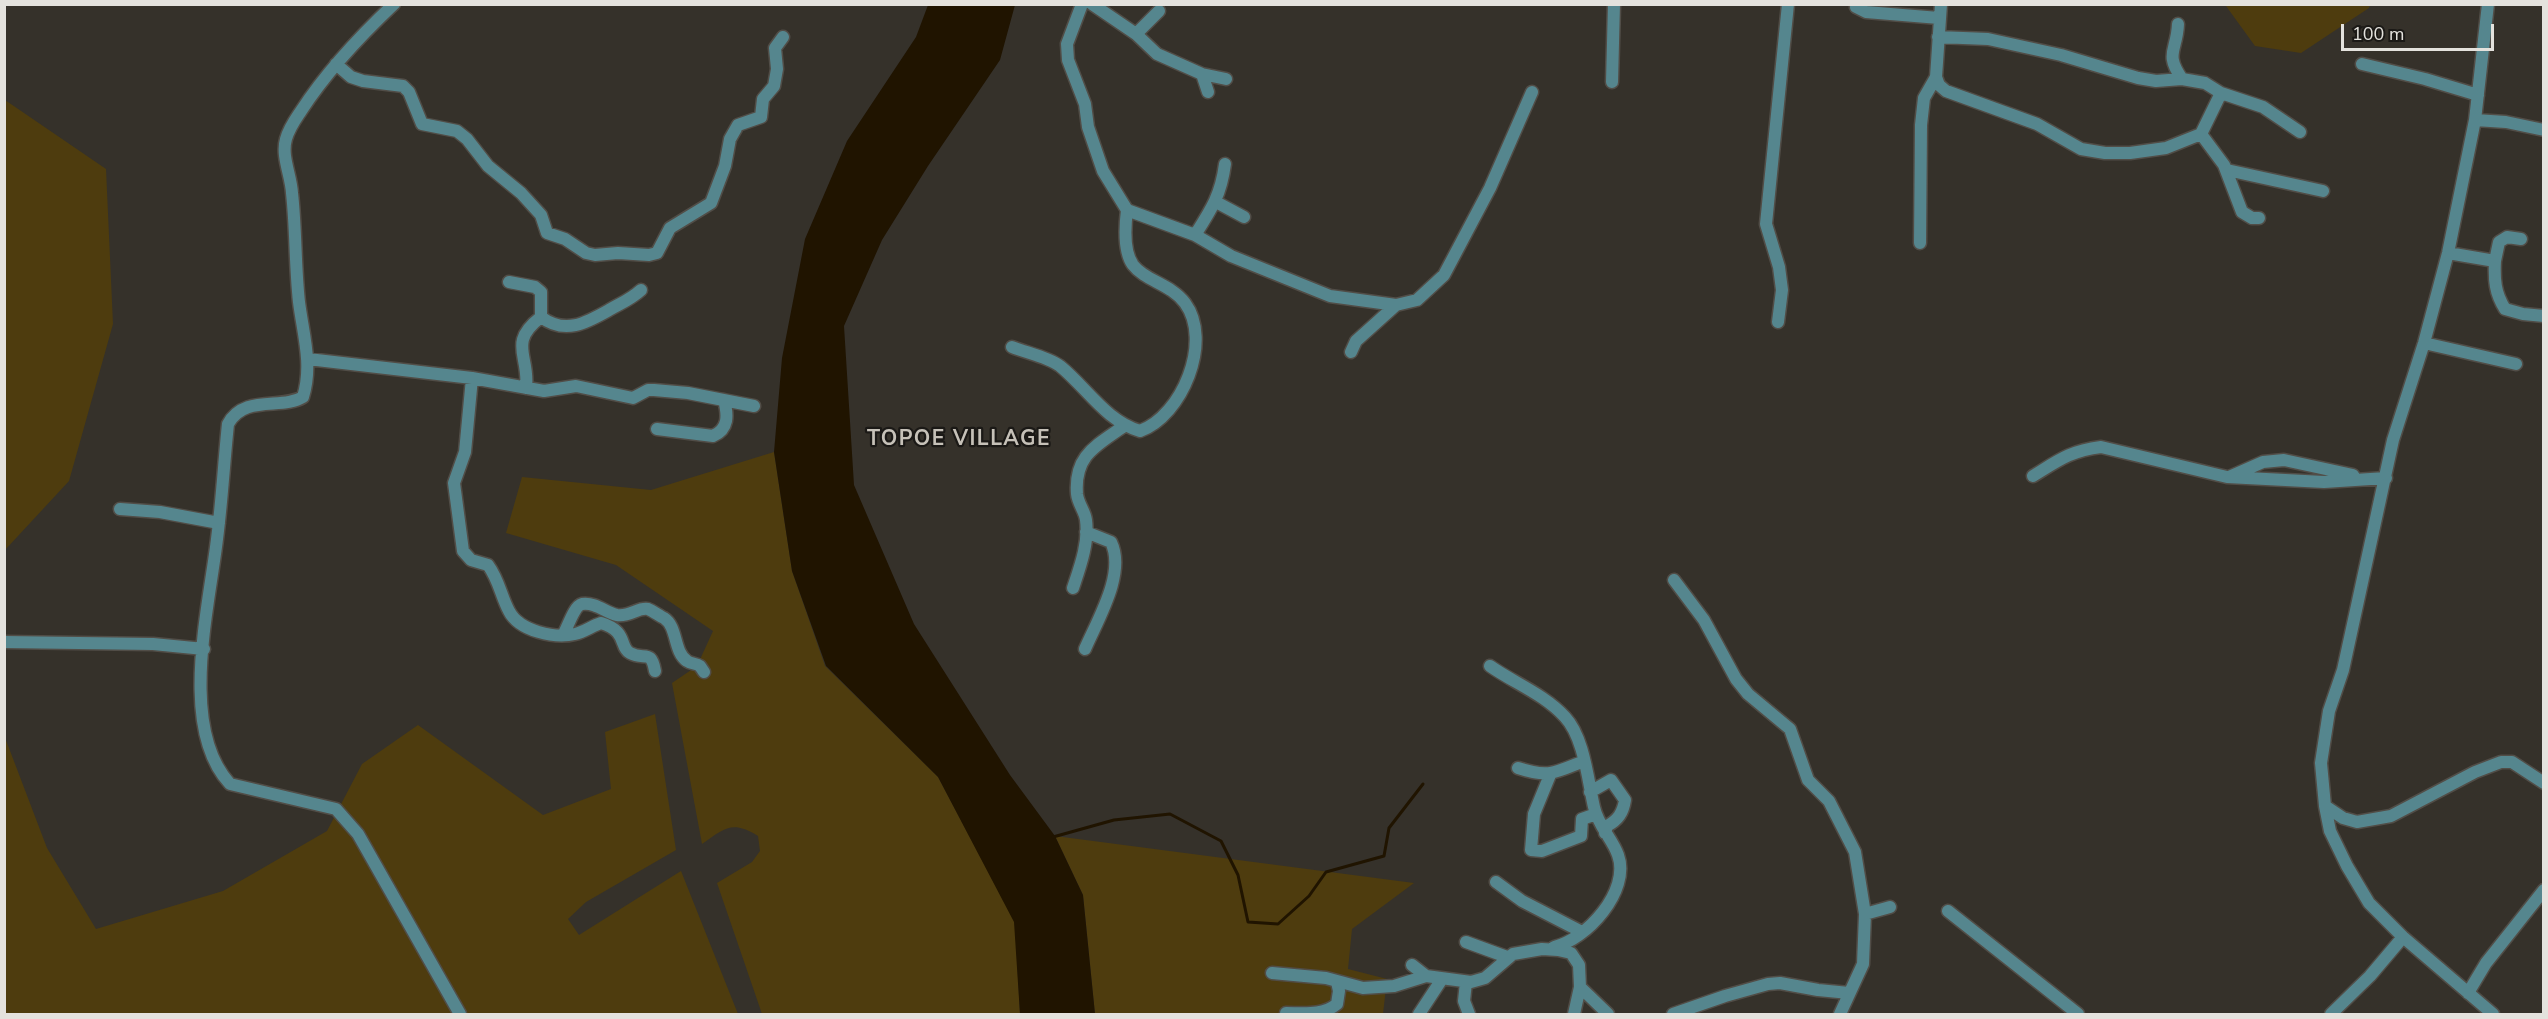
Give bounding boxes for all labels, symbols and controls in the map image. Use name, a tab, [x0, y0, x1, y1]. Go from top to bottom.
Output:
scale bar	[2344, 12, 2497, 50]
text: 100 m	[2352, 22, 2404, 46]
district label: TOPOE VILLAGE	[867, 427, 1051, 453]

